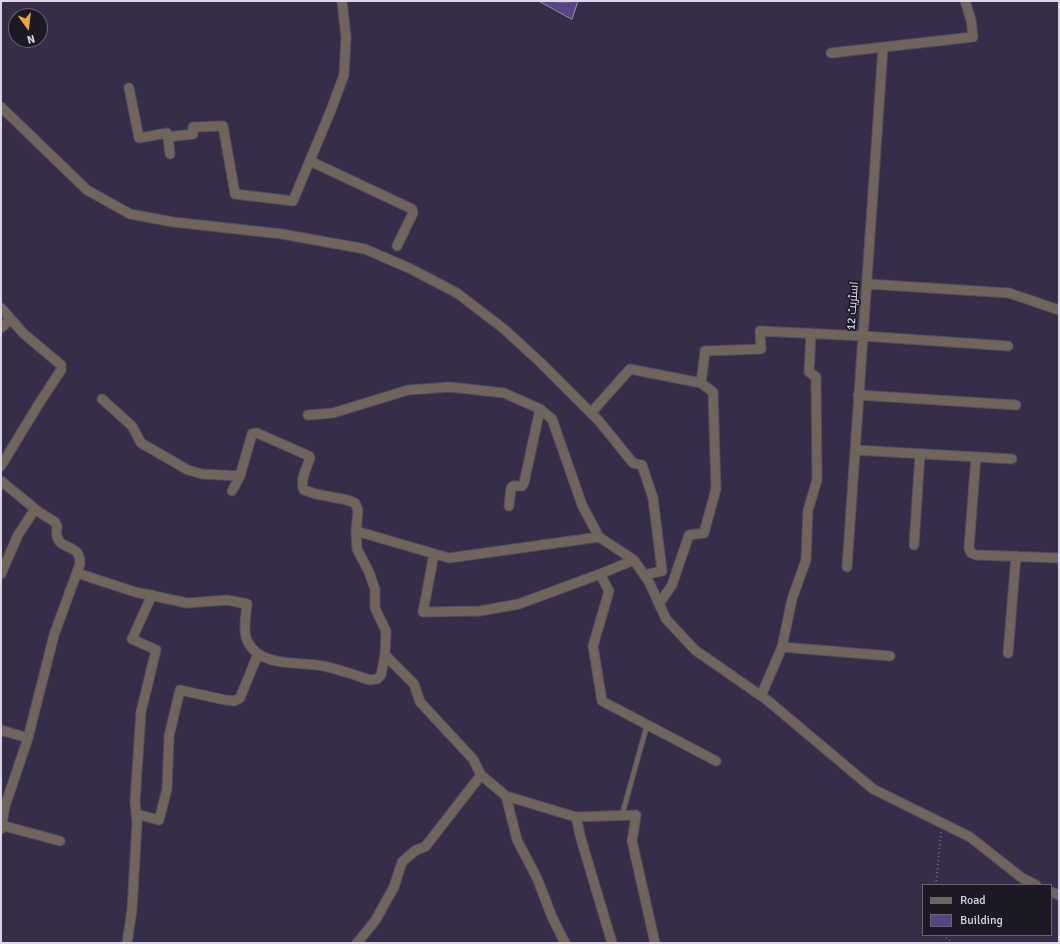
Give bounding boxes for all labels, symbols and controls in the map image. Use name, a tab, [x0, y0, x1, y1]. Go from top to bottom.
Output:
north arrow	[8, 8, 48, 48]
text: N	[26, 32, 36, 46]
street label: اسٹریٹ 12	[844, 281, 862, 331]
legend	[922, 884, 1052, 936]
text: Road	[960, 893, 986, 908]
text: Building	[960, 913, 1003, 928]

